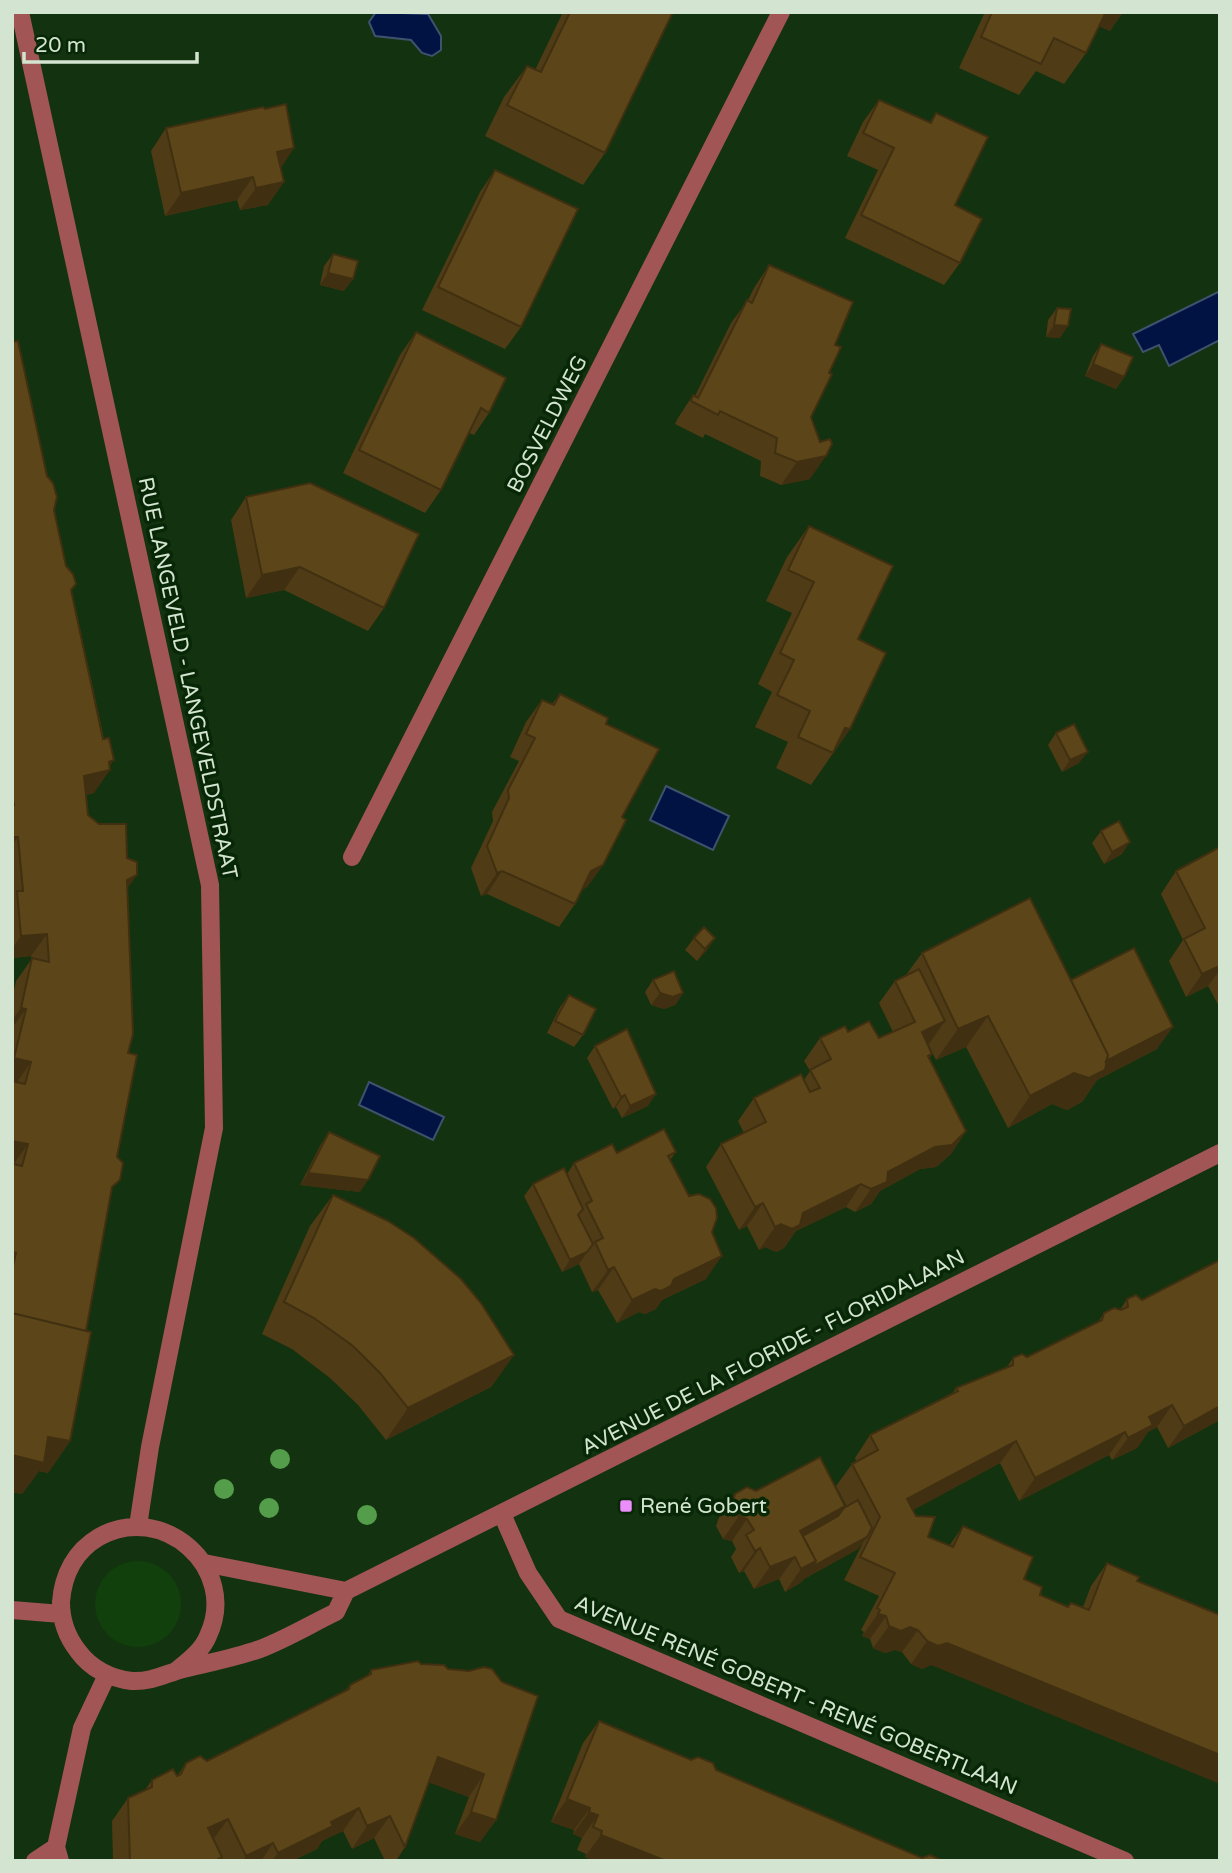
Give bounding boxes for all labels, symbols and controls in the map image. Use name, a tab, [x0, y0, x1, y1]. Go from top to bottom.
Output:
scale bar	[24, 21, 198, 65]
text: 20 m	[35, 33, 86, 58]
street label: BOSVELDWEG	[502, 351, 593, 497]
street label: RUE LANGEVELD - LANGEVELDSTRAAT	[133, 475, 242, 882]
street label: AVENUE DE LA FLORIDE - FLORIDALAAN	[577, 1244, 969, 1460]
place label: René Gobert	[640, 1494, 767, 1519]
marker: René Gobert	[618, 1498, 634, 1514]
street label: AVENUE RENÉ GOBERT - RENÉ GOBERTLAAN	[571, 1590, 1021, 1800]

